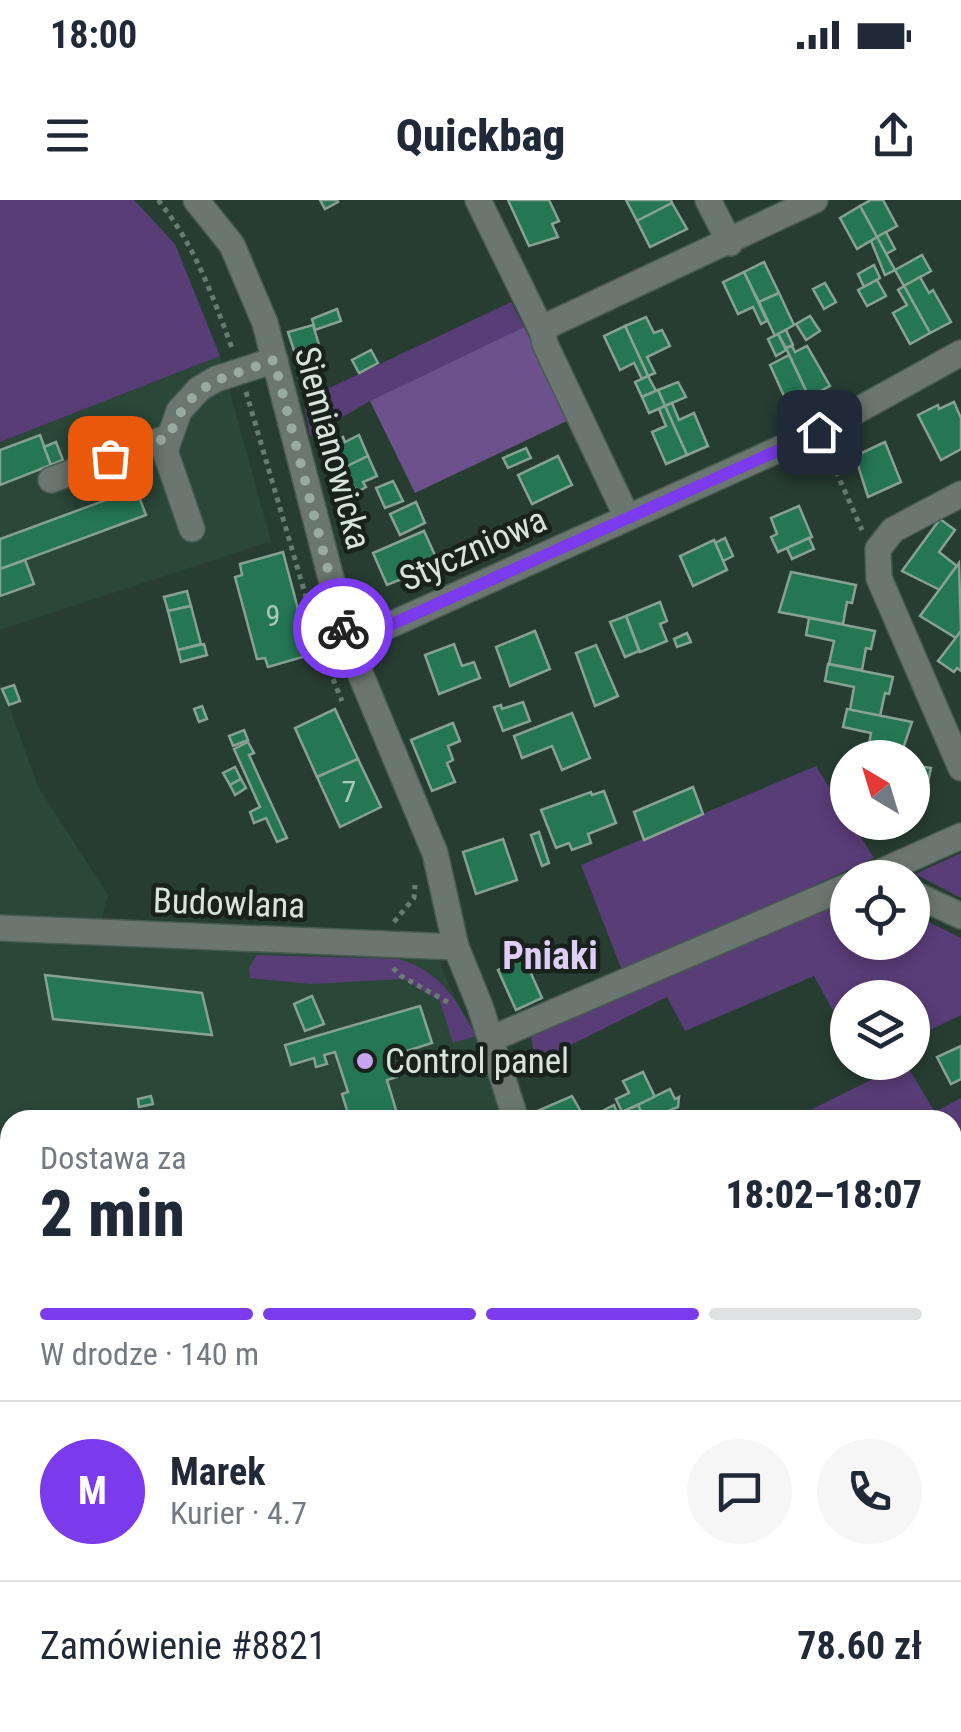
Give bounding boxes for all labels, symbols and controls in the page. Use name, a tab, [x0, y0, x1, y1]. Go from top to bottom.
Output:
text: 18:00	[50, 13, 137, 57]
icon: menu	[40, 108, 95, 163]
icon: share	[866, 108, 921, 163]
text: Quickbag	[396, 109, 565, 162]
street label: Siemianowicka	[286, 342, 379, 554]
pin	[777, 390, 862, 475]
icon: home	[792, 405, 847, 460]
pin	[68, 416, 153, 501]
icon: bag	[83, 431, 138, 486]
street label: Styczniowa	[393, 499, 553, 600]
courier	[293, 578, 393, 678]
house number: 9	[266, 598, 280, 633]
icon: bike	[316, 601, 371, 656]
north arrow	[830, 740, 930, 840]
map controls	[830, 740, 930, 1080]
house number: 7	[342, 774, 356, 809]
button: locate	[830, 860, 930, 960]
street label: Budowlana	[152, 880, 306, 927]
district label: Pniaki	[502, 934, 598, 978]
button: layers	[830, 980, 930, 1080]
place label: Control panel	[385, 1041, 569, 1082]
marker: Control panel	[354, 1050, 376, 1072]
text: Dostawa za	[40, 1139, 187, 1177]
text: 18:02–18:07	[725, 1173, 922, 1217]
text: 2 min	[40, 1176, 185, 1252]
text: W drodze · 140 m	[40, 1335, 259, 1373]
button: chat	[687, 1439, 792, 1544]
button: phone	[817, 1439, 922, 1544]
text: Marek	[170, 1450, 265, 1494]
text: M	[78, 1469, 107, 1513]
text: Kurier · 4.7	[170, 1494, 307, 1532]
text: Zamówienie #8821	[40, 1624, 327, 1668]
text: 78.60 zł	[797, 1624, 922, 1668]

